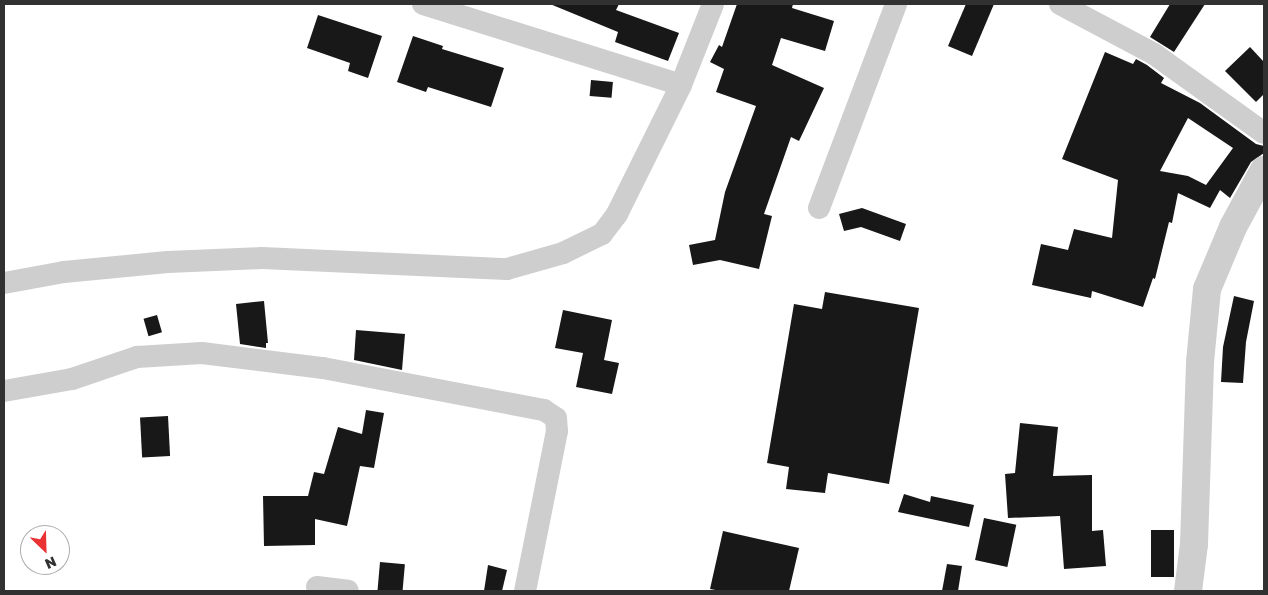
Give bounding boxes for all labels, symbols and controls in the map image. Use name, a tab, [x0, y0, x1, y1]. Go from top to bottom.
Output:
north arrow	[20, 525, 70, 575]
text: N	[43, 553, 59, 573]

